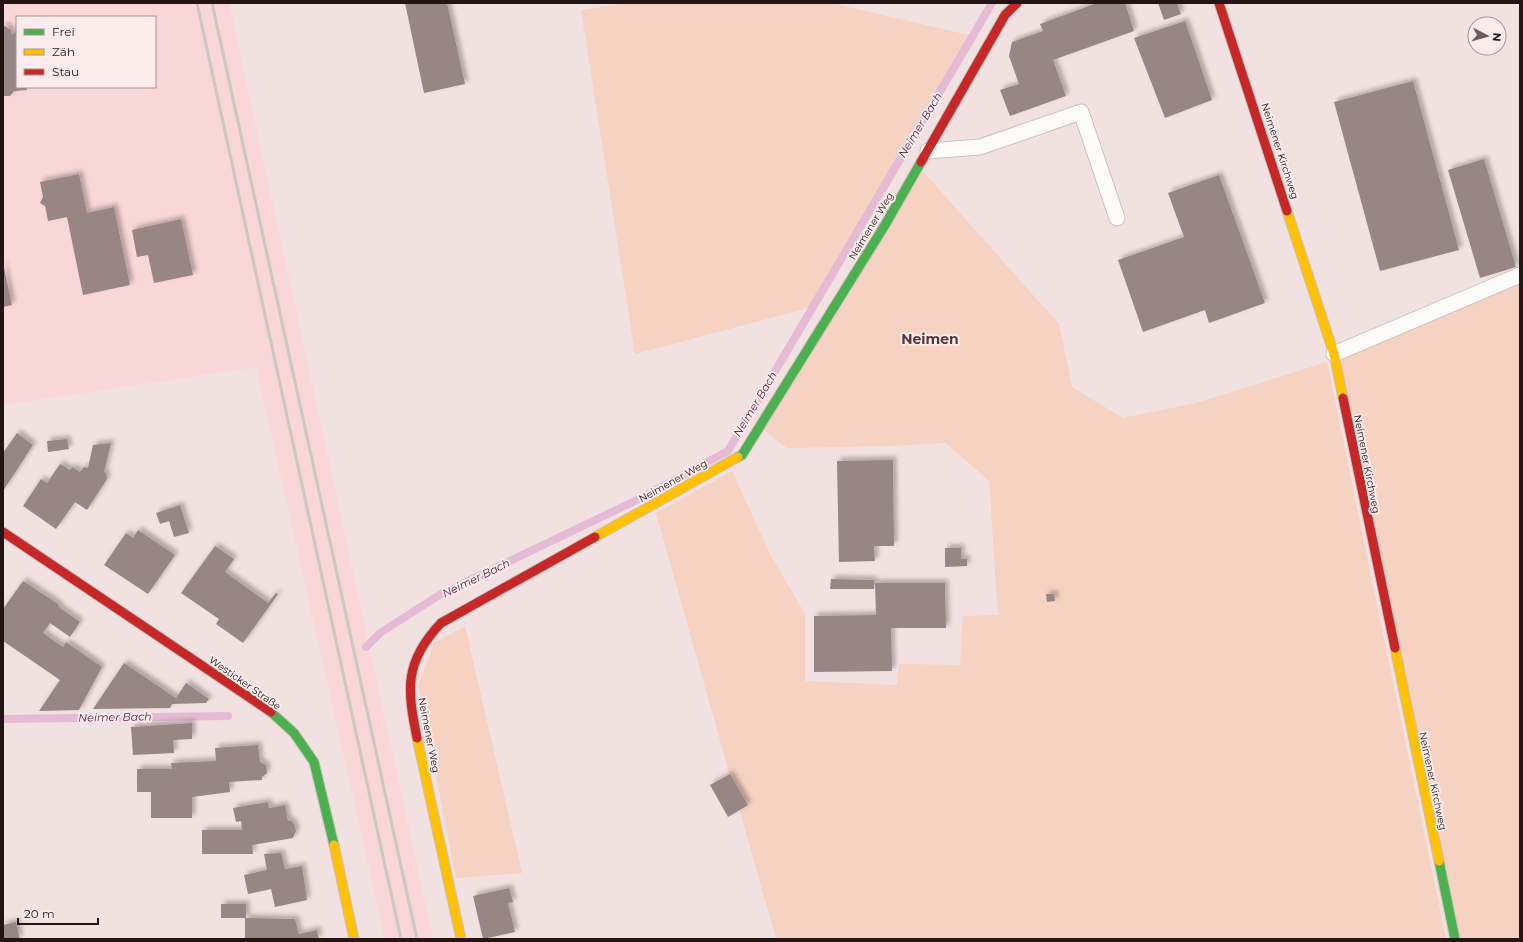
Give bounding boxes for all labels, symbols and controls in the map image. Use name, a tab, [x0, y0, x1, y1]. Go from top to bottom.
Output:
legend	[16, 16, 156, 88]
north arrow	[1467, 16, 1507, 56]
text: Frei	[52, 24, 75, 39]
text: N	[1490, 32, 1504, 42]
text: Zäh	[52, 44, 75, 59]
text: Stau	[52, 64, 79, 79]
water label: Neimer Bach	[895, 90, 945, 160]
street label: Neimener Kirchweg	[1258, 101, 1302, 201]
street label: Neimener Weg	[846, 190, 896, 262]
district label: Neimen	[901, 330, 959, 348]
water label: Neimer Bach	[730, 369, 780, 439]
street label: Neimener Kirchweg	[1351, 413, 1383, 515]
street label: Neimener Weg	[636, 457, 710, 505]
water label: Neimer Bach	[440, 556, 512, 600]
street label: Westicker Straße	[207, 653, 283, 713]
street label: Neimener Weg	[415, 696, 443, 774]
water label: Neimer Bach	[78, 709, 152, 725]
street label: Neimener Kirchweg	[1416, 731, 1450, 831]
scale bar	[18, 900, 98, 926]
text: 20 m	[24, 906, 55, 921]

